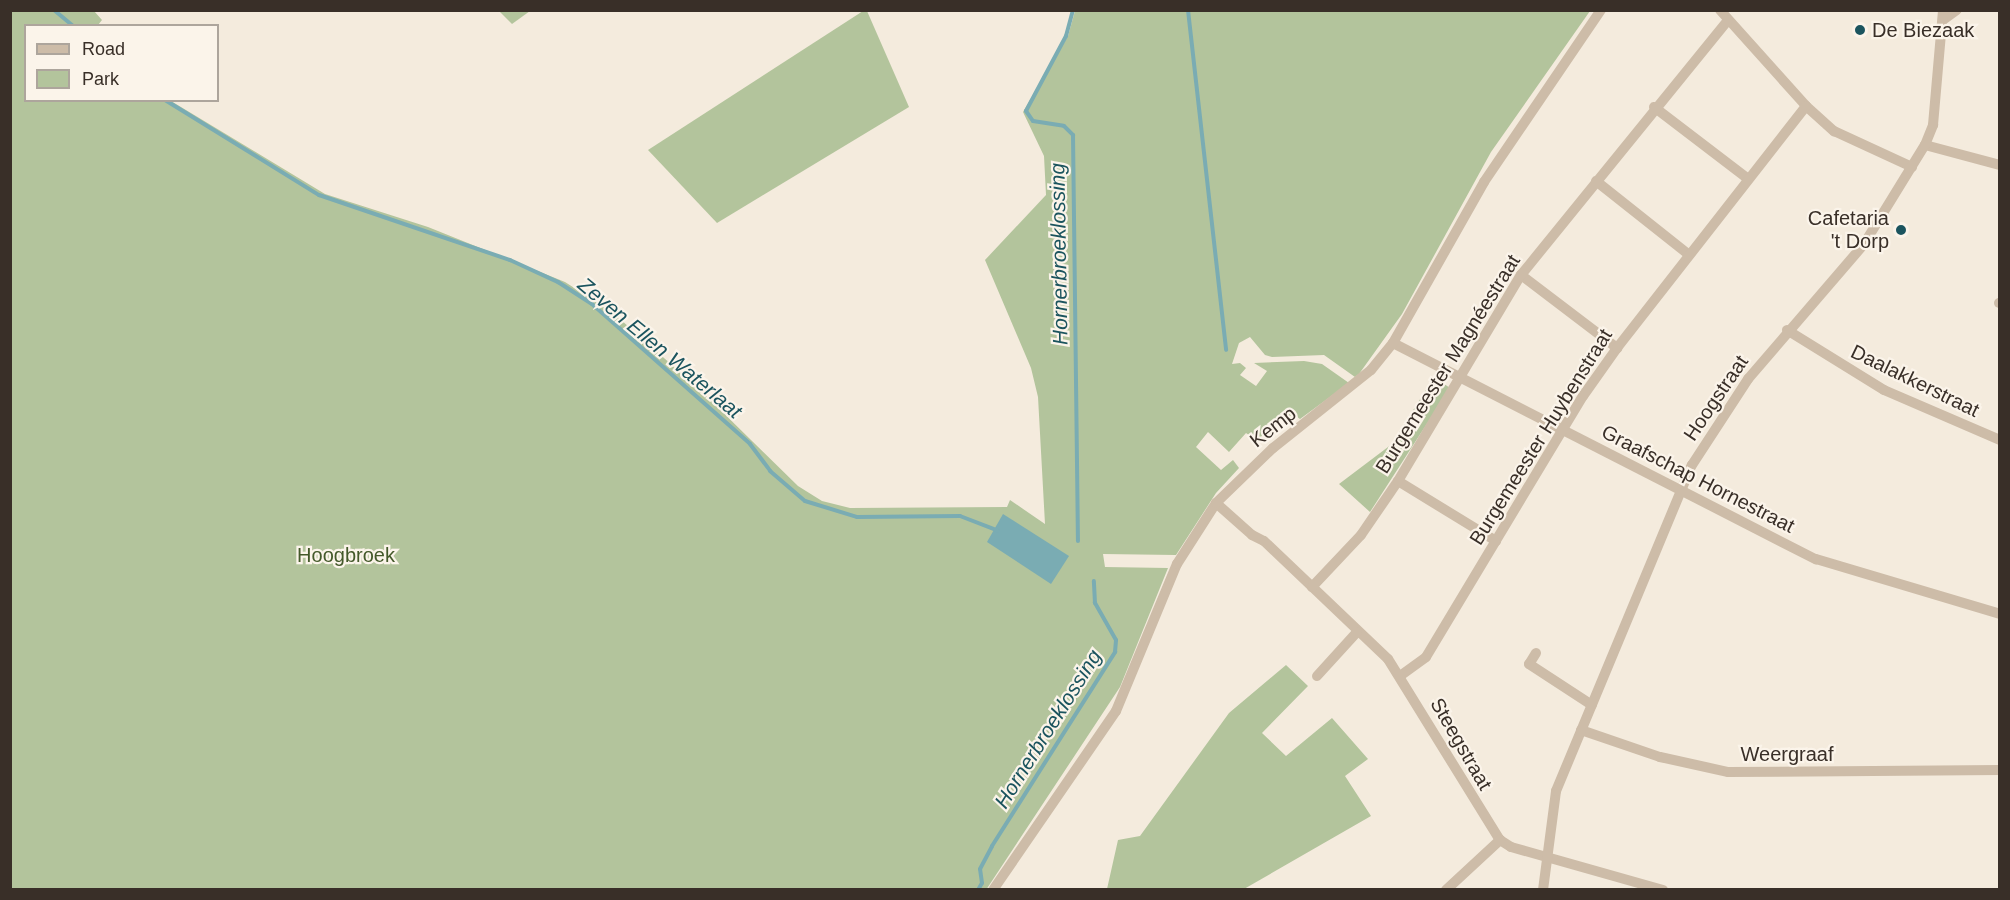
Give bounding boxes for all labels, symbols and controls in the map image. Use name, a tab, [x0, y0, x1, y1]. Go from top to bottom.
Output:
place label: De Biezaak	[1872, 18, 1974, 42]
marker: De Biezaak	[1853, 23, 1867, 37]
legend	[24, 24, 219, 102]
text: Road	[82, 39, 125, 59]
text: Park	[82, 69, 119, 89]
water label: Hornerbroeklossing	[1045, 163, 1073, 345]
place label: Cafetaria 't Dorp	[1808, 207, 1889, 254]
marker: Cafetaria 't Dorp	[1894, 223, 1908, 237]
street label: Burgemeester Magnéestraat	[1371, 250, 1525, 478]
water label: Zeven Ellen Waterlaat	[573, 272, 747, 424]
street label: Burgemeester Huybenstraat	[1465, 325, 1617, 549]
street label: Daalakkerstraat	[1847, 340, 1983, 422]
street label: Hoogstraat	[1679, 351, 1753, 445]
street label: Kemp	[1245, 401, 1301, 453]
street label: Graafschap Hornestraat	[1597, 420, 1799, 538]
park label: Hoogbroek	[297, 543, 395, 567]
water label: Hornerbroeklossing	[989, 645, 1107, 813]
street label: Steegstraat	[1425, 694, 1497, 794]
street label: Weergraaf	[1740, 742, 1834, 766]

